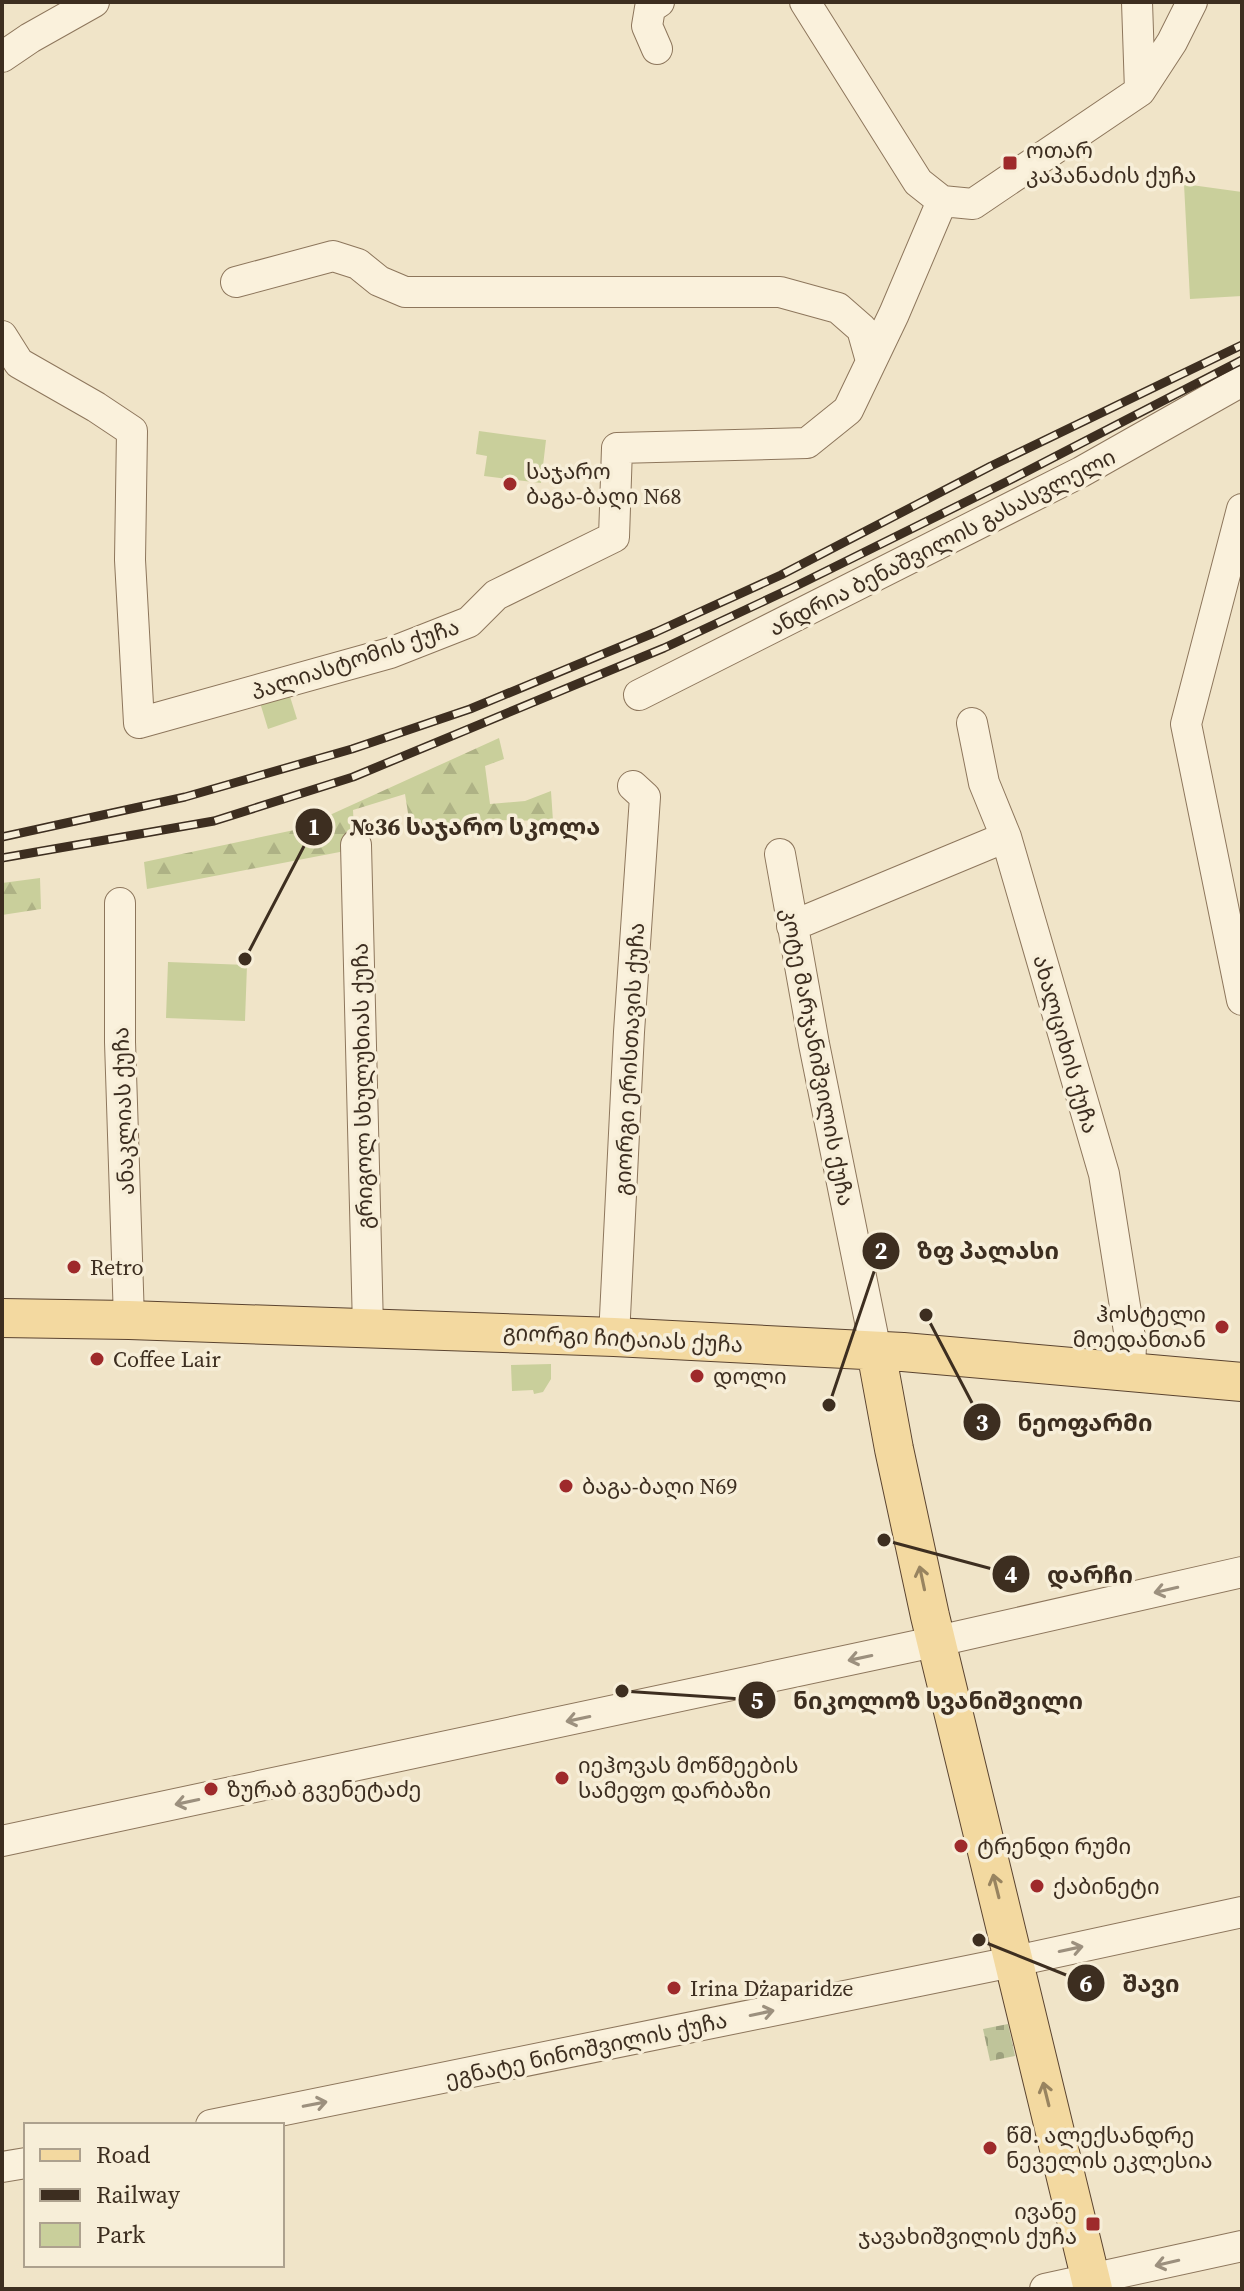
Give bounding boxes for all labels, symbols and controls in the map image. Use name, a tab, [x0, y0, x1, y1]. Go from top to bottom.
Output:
place label: ოთარ კაპანაძის ქუჩა	[1026, 135, 1196, 190]
marker: ოთარ კაპანაძის ქუჩა	[1001, 154, 1019, 172]
street label: ანდრია ბენაშვილის გასასვლელი	[763, 441, 1121, 643]
place label: საჯარო ბაგა-ბაღი N68	[526, 456, 682, 511]
marker: საჯარო ბაგა-ბაღი N68	[501, 475, 519, 493]
street label: პალიასტომის ქუჩა	[247, 611, 463, 707]
callout: №36 საჯარო სკოლა	[294, 803, 616, 851]
text: 1	[307, 810, 321, 843]
text: №36 საჯარო სკოლა	[350, 810, 600, 843]
street label: კოტე მარჯანიშვილის ქუჩა	[774, 905, 862, 1209]
street label: გიორგი ერისთავის ქუჩა	[607, 922, 651, 1196]
street label: გრიგოლ სხულუხიას ქუჩა	[345, 943, 379, 1229]
street label: ახალციხის ქუჩა	[1026, 951, 1106, 1137]
street label: ანაკლიას ქუჩა	[105, 1026, 141, 1196]
callout: ზფ პალასი	[861, 1227, 1075, 1275]
text: 2	[874, 1234, 888, 1267]
text: ზფ პალასი	[917, 1234, 1059, 1267]
place label: Retro	[90, 1252, 144, 1282]
marker: Retro	[65, 1258, 83, 1276]
place label: ჰოსტელი მოედანთან	[1073, 1299, 1206, 1354]
street label: გიორგი ჩიტაიას ქუჩა	[502, 1317, 744, 1359]
marker: ჰოსტელი მოედანთან	[1213, 1318, 1231, 1336]
place label: Coffee Lair	[113, 1344, 222, 1374]
marker: Coffee Lair	[88, 1350, 106, 1368]
place label: დოლი	[713, 1361, 787, 1391]
marker: დოლი	[688, 1367, 706, 1385]
callout: ნეოფარმი	[962, 1398, 1168, 1446]
text: 3	[975, 1406, 989, 1439]
text: ნეოფარმი	[1018, 1406, 1152, 1439]
place label: ბაგა-ბაღი N69	[582, 1471, 738, 1501]
marker: ბაგა-ბაღი N69	[557, 1477, 575, 1495]
callout: დარჩი	[991, 1550, 1149, 1598]
text: 4	[1004, 1558, 1018, 1591]
text: დარჩი	[1047, 1558, 1133, 1591]
one-way arrow	[914, 1566, 929, 1592]
one-way arrow	[1154, 1583, 1179, 1598]
one-way arrow	[848, 1651, 873, 1666]
callout: ნიკოლოზ სვანიშვილი	[737, 1676, 1099, 1724]
text: 5	[750, 1684, 764, 1717]
text: ნიკოლოზ სვანიშვილი	[793, 1684, 1083, 1717]
one-way arrow	[566, 1712, 592, 1727]
place label: იეჰოვას მოწმეების სამეფო დარბაზი	[578, 1750, 798, 1805]
marker: იეჰოვას მოწმეების სამეფო დარბაზი	[553, 1769, 571, 1787]
place label: ზურაბ გვენეტაძე	[227, 1774, 422, 1804]
marker: ზურაბ გვენეტაძე	[202, 1780, 220, 1798]
one-way arrow	[175, 1795, 201, 1810]
place label: ტრენდი რუმი	[977, 1831, 1131, 1861]
marker: ტრენდი რუმი	[952, 1837, 970, 1855]
place label: ქაბინეტი	[1053, 1871, 1160, 1901]
one-way arrow	[987, 1873, 1002, 1899]
marker: ქაბინეტი	[1028, 1877, 1046, 1895]
one-way arrow	[1058, 1941, 1084, 1956]
callout: შავი	[1066, 1959, 1196, 2007]
text: 6	[1079, 1967, 1093, 2000]
text: შავი	[1122, 1967, 1180, 2000]
place label: Irina Dżaparidze	[690, 1973, 854, 2003]
marker: Irina Dżaparidze	[665, 1979, 683, 1997]
street label: ეგნატე ნინოშვილის ქუჩა	[442, 2004, 730, 2094]
one-way arrow	[749, 2005, 774, 2020]
one-way arrow	[1038, 2082, 1053, 2108]
one-way arrow	[302, 2096, 327, 2111]
place label: წმ. ალექსანდრე ნეველის ეკლესია	[1006, 2120, 1213, 2175]
legend	[24, 2123, 284, 2267]
text: Road	[96, 2138, 151, 2171]
marker: წმ. ალექსანდრე ნეველის ეკლესია	[981, 2139, 999, 2157]
text: Railway	[96, 2178, 181, 2211]
place label: ივანე ჯავახიშვილის ქუჩა	[858, 2196, 1077, 2251]
marker: ივანე ჯავახიშვილის ქუჩა	[1084, 2215, 1102, 2233]
text: Park	[96, 2218, 146, 2251]
one-way arrow	[1154, 2256, 1180, 2271]

